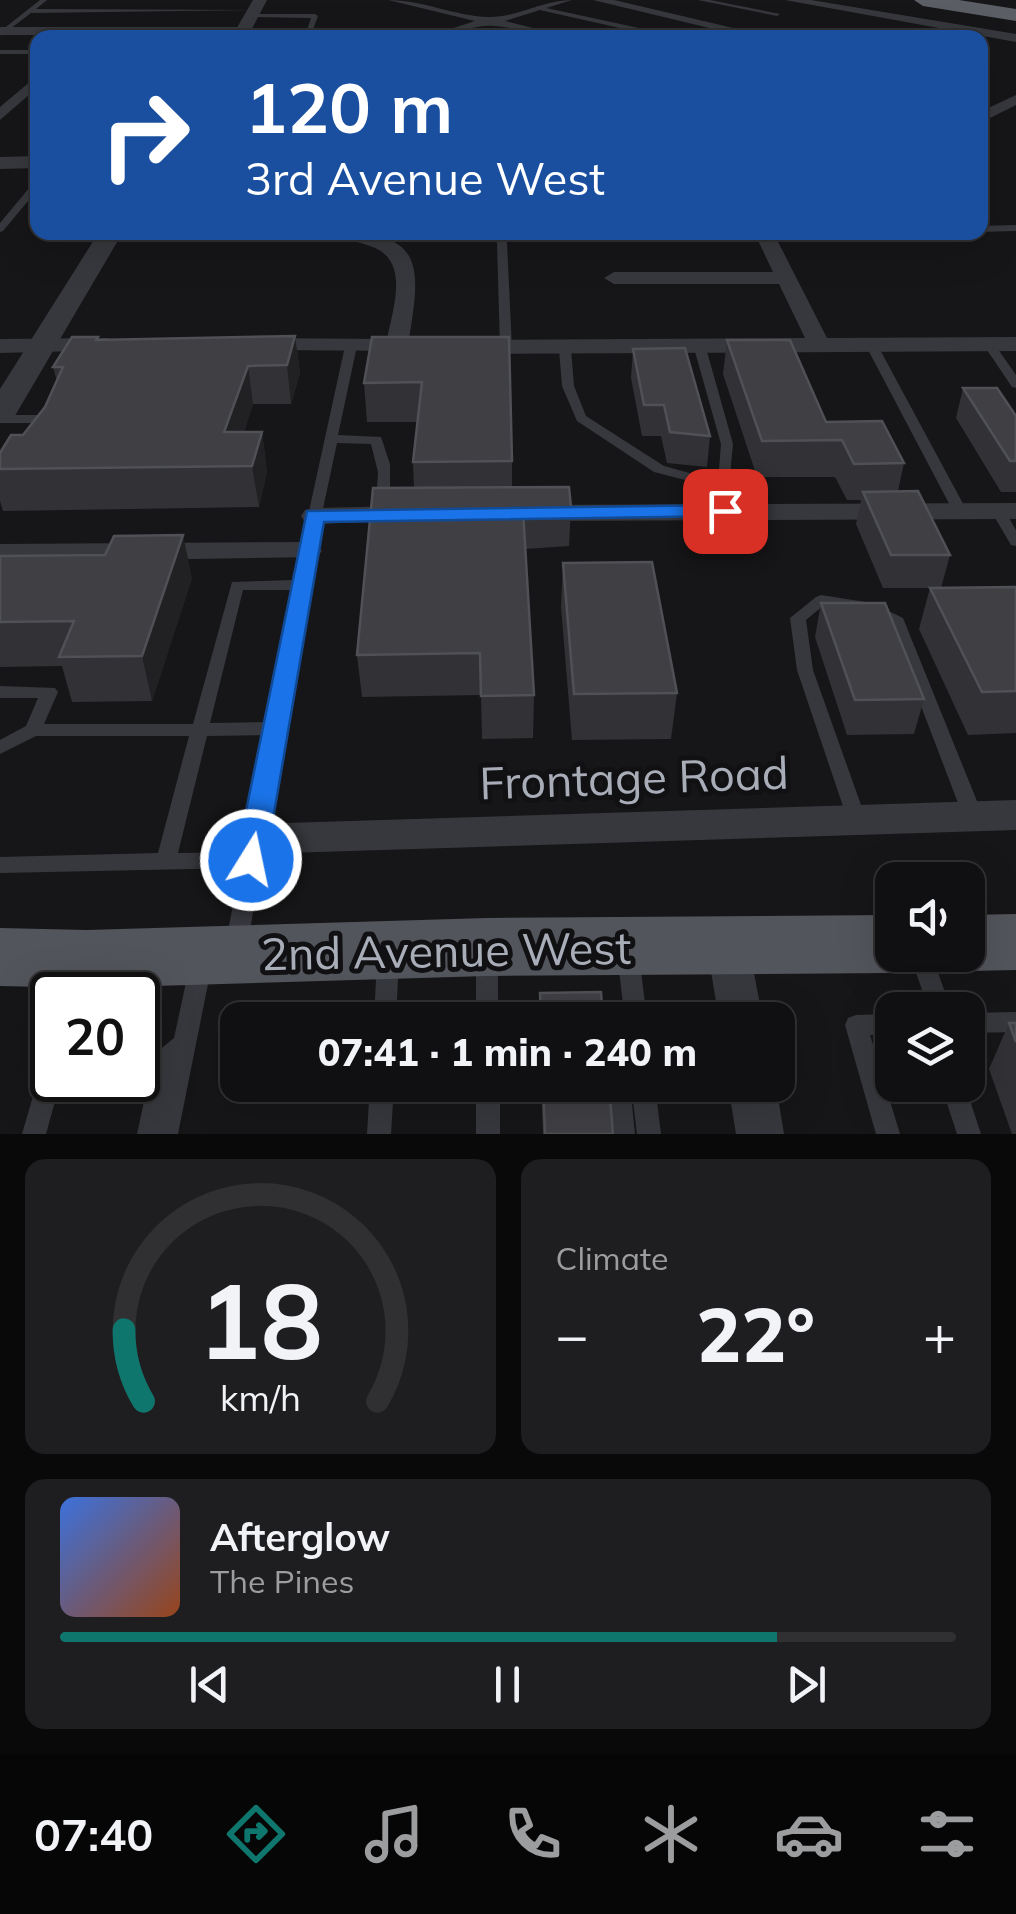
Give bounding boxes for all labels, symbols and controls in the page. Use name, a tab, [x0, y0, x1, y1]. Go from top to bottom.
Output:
text: 120 m	[245, 63, 453, 151]
icon: right	[80, 70, 210, 200]
text: 3rd Avenue West	[245, 150, 605, 206]
pin	[683, 469, 768, 554]
icon: arrive	[698, 484, 753, 539]
street label: Frontage Road	[478, 744, 790, 810]
position arrow	[199, 808, 303, 912]
map controls	[875, 862, 985, 1102]
button: sound	[875, 862, 985, 972]
street label: 2nd Avenue West	[260, 919, 632, 981]
speed limit sign: 20	[30, 972, 160, 1102]
button: layers	[875, 992, 985, 1102]
text: 07:41 · 1 min · 240 m	[318, 1028, 697, 1076]
text: Climate	[556, 1238, 668, 1278]
text: 18	[198, 1254, 323, 1385]
text: 22°	[696, 1287, 815, 1381]
text: −	[556, 1300, 589, 1369]
text: +	[923, 1300, 956, 1369]
text: km/h	[220, 1375, 301, 1420]
text: Afterglow	[210, 1513, 390, 1561]
text: The Pines	[210, 1561, 354, 1601]
icon: previous	[182, 1657, 237, 1712]
icon: pause	[480, 1657, 535, 1712]
icon: next	[779, 1657, 834, 1712]
icon: directions	[221, 1799, 291, 1869]
icon: music	[359, 1799, 429, 1869]
icon: phone	[498, 1799, 568, 1869]
icon: climate	[636, 1799, 706, 1869]
icon: car	[774, 1799, 844, 1869]
icon: filters	[912, 1799, 982, 1869]
text: 07:40	[34, 1806, 153, 1862]

